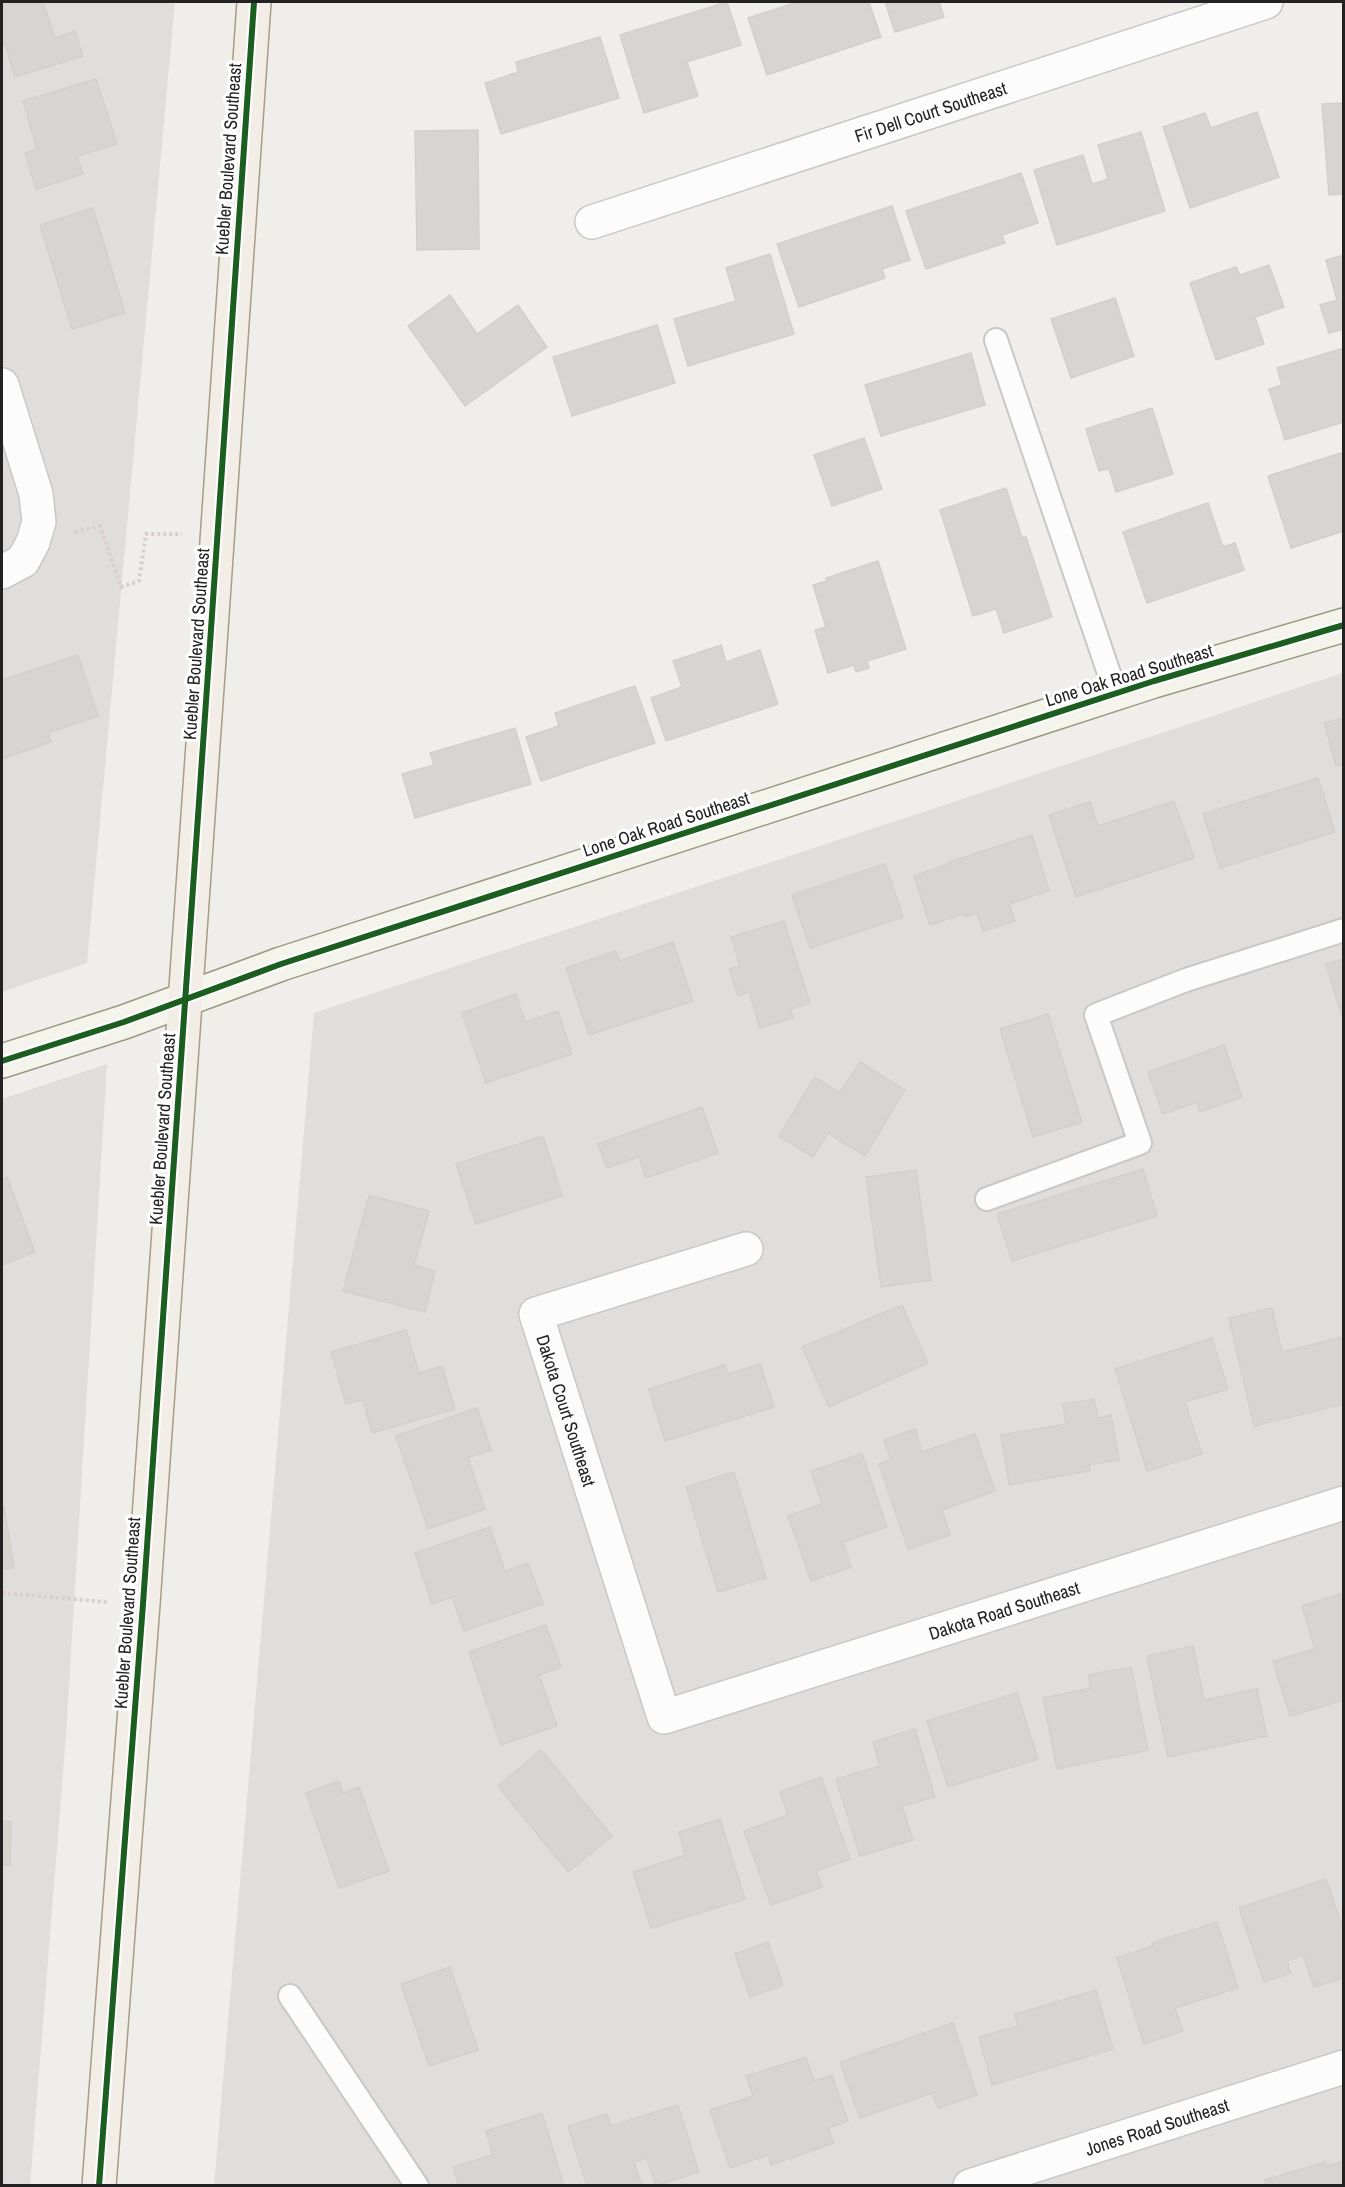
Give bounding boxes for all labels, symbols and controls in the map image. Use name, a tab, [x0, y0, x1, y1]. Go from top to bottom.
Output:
street label: Kuebler Boulevard Southeast	[209, 62, 247, 256]
street label: Fir Dell Court Southeast	[851, 75, 1010, 148]
street label: Kuebler Boulevard Southeast	[177, 547, 215, 741]
street label: Lone Oak Road Southeast	[1042, 638, 1216, 712]
street label: Lone Oak Road Southeast	[579, 785, 753, 863]
street label: Kuebler Boulevard Southeast	[143, 1032, 181, 1226]
street label: Dakota Court Southeast	[531, 1331, 602, 1489]
street label: Kuebler Boulevard Southeast	[108, 1516, 146, 1710]
street label: Dakota Road Southeast	[925, 1575, 1082, 1646]
street label: Jones Road Southeast	[1082, 2092, 1232, 2161]

